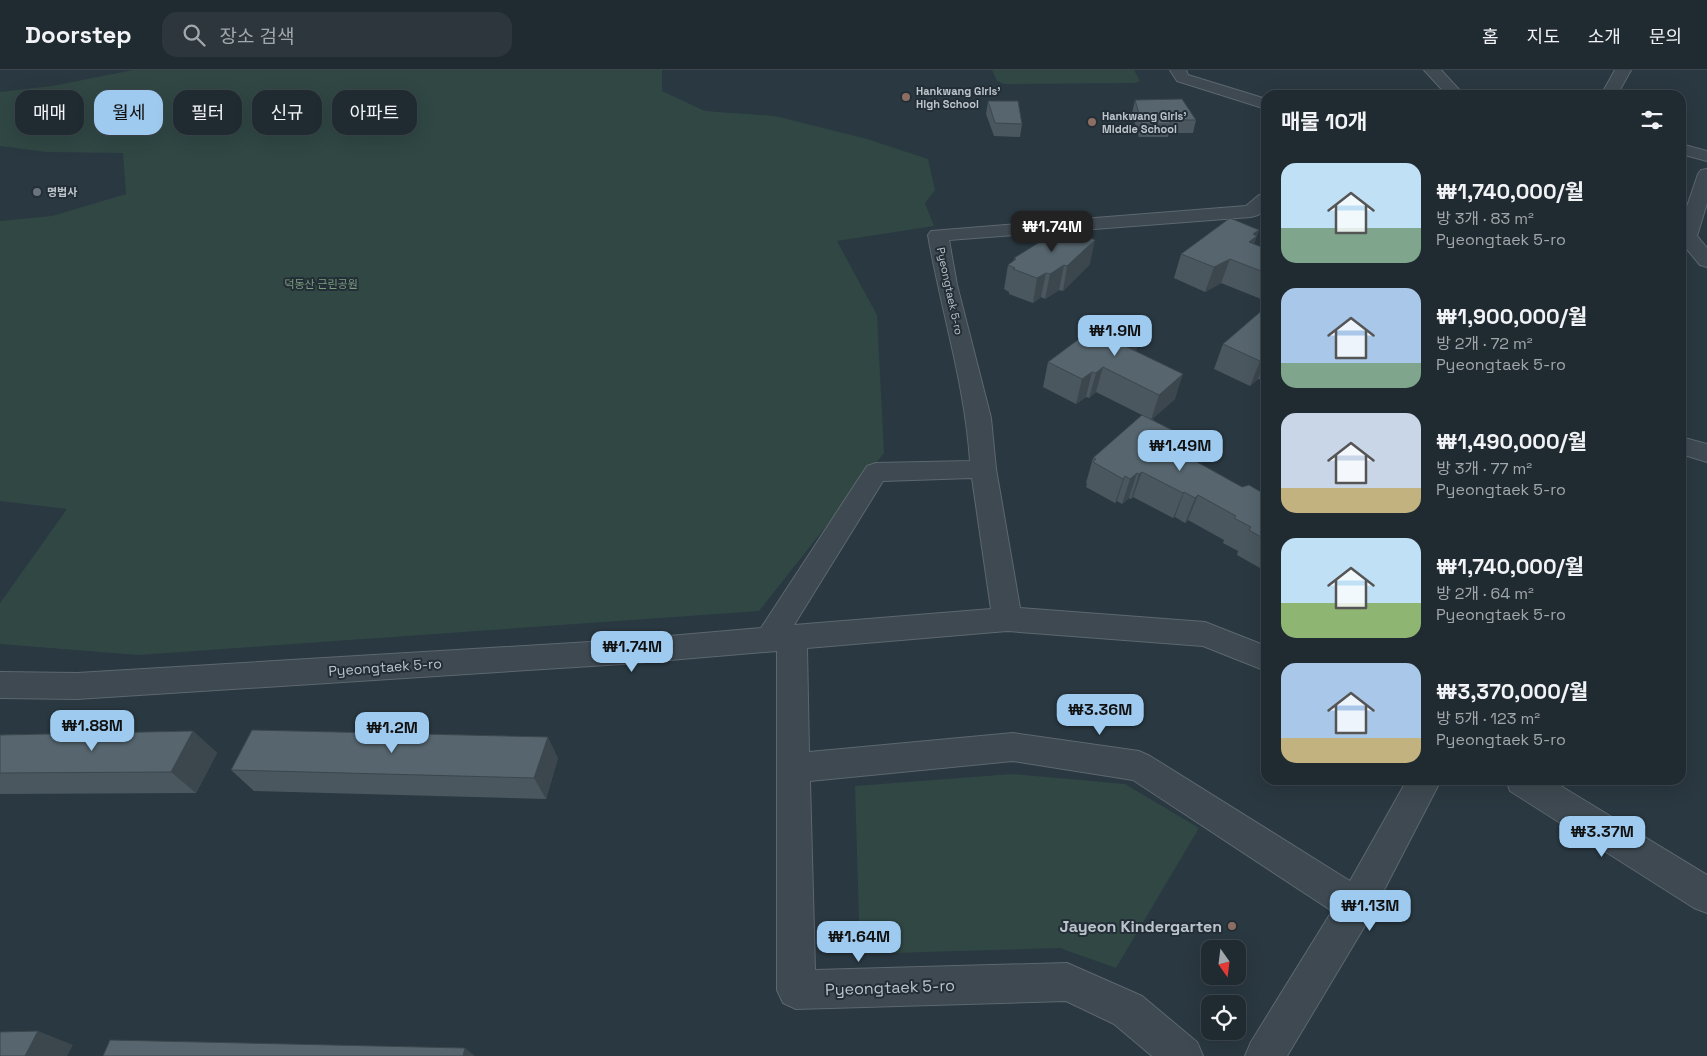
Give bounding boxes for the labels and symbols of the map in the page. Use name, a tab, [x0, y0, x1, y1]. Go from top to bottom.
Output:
place label: Hankwang Girls' High School	[916, 84, 1000, 111]
marker: Hankwang Girls' High School	[900, 91, 912, 103]
place label: Hankwang Girls' Middle School	[1102, 109, 1186, 136]
marker: Hankwang Girls' Middle School	[1086, 116, 1098, 128]
place label: 명법사	[47, 185, 77, 199]
marker: 명법사	[31, 186, 43, 198]
pin: ₩1.74M	[1011, 210, 1093, 253]
street label: Pyeongtaek 5-ro	[934, 246, 966, 336]
park label: 덕동산 근린공원	[284, 277, 358, 291]
pin: ₩1.9M	[1080, 314, 1150, 357]
pin: ₩1.49M	[1139, 430, 1221, 472]
pin: ₩1.74M	[591, 630, 673, 673]
street label: Pyeongtaek 5-ro	[328, 654, 442, 680]
pin: ₩3.36M	[1059, 694, 1141, 736]
pin: ₩1.88M	[51, 710, 133, 752]
pin: ₩1.2M	[357, 712, 427, 754]
pin: ₩3.37M	[1561, 816, 1643, 858]
pin: ₩1.13M	[1329, 890, 1411, 932]
place label: Jayeon Kindergarten	[1059, 916, 1222, 937]
pin: ₩1.64M	[818, 920, 900, 963]
marker: Jayeon Kindergarten	[1226, 920, 1238, 932]
north arrow	[1201, 940, 1246, 985]
street label: Pyeongtaek 5-ro	[825, 975, 955, 1000]

